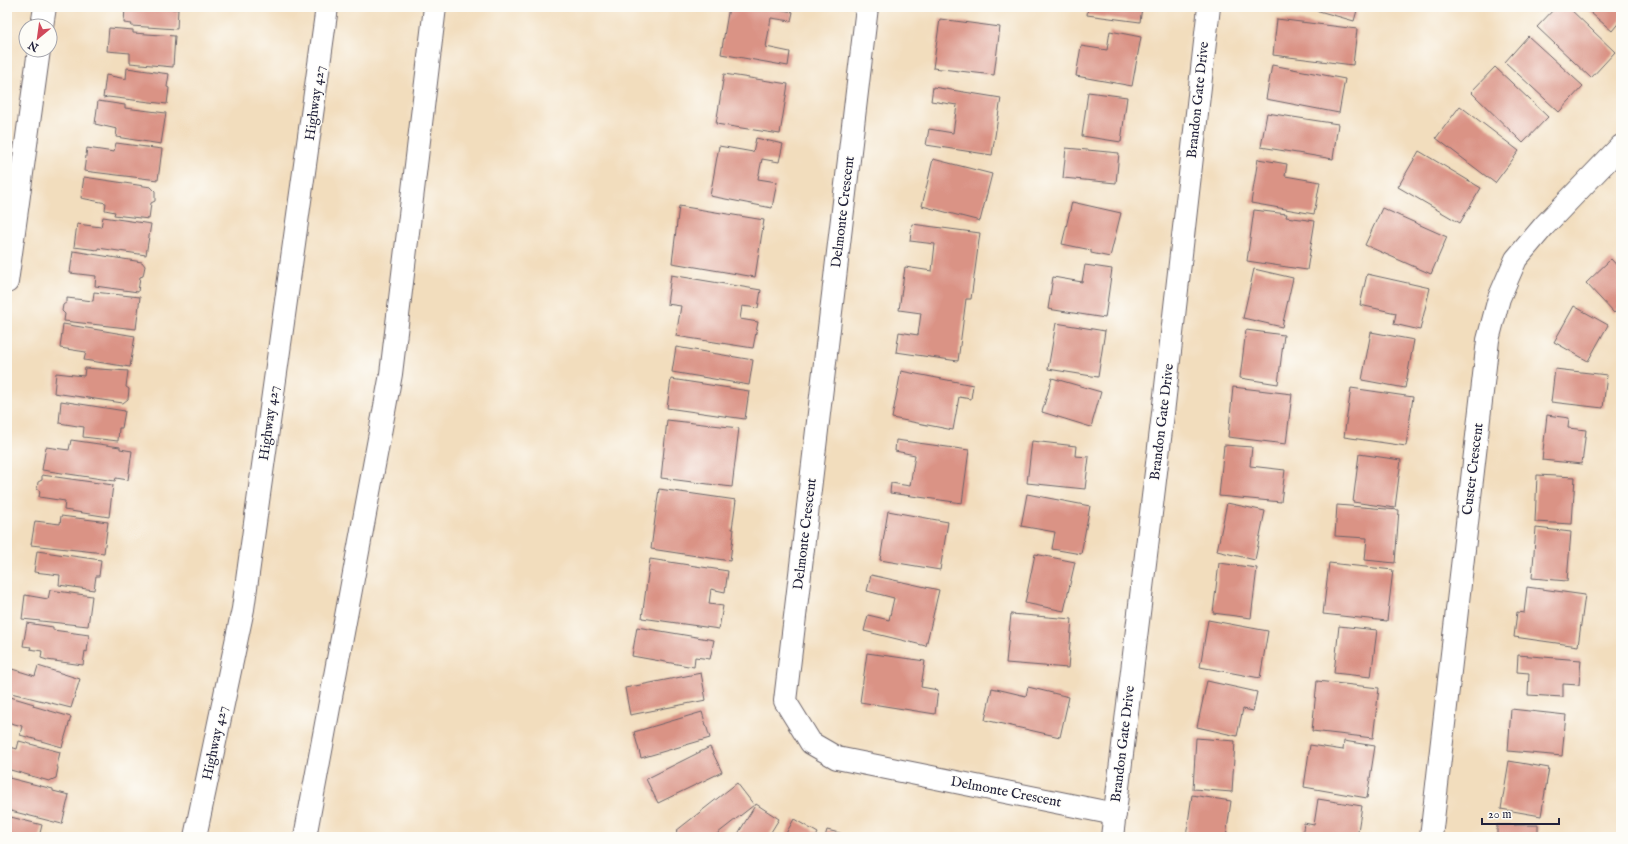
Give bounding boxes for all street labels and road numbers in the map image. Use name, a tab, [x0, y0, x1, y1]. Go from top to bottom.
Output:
street label: Brandon Gate Drive	[1183, 40, 1213, 159]
street label: Highway 427	[301, 64, 329, 142]
street label: Delmonte Crescent	[827, 155, 859, 269]
street label: Brandon Gate Drive	[1146, 362, 1178, 481]
street label: Highway 427	[255, 384, 283, 462]
street label: Custer Crescent	[1458, 422, 1488, 516]
street label: Delmonte Crescent	[789, 477, 821, 591]
street label: Brandon Gate Drive	[1107, 684, 1139, 803]
street label: Highway 427	[198, 704, 232, 782]
street label: Delmonte Crescent	[949, 772, 1063, 812]

